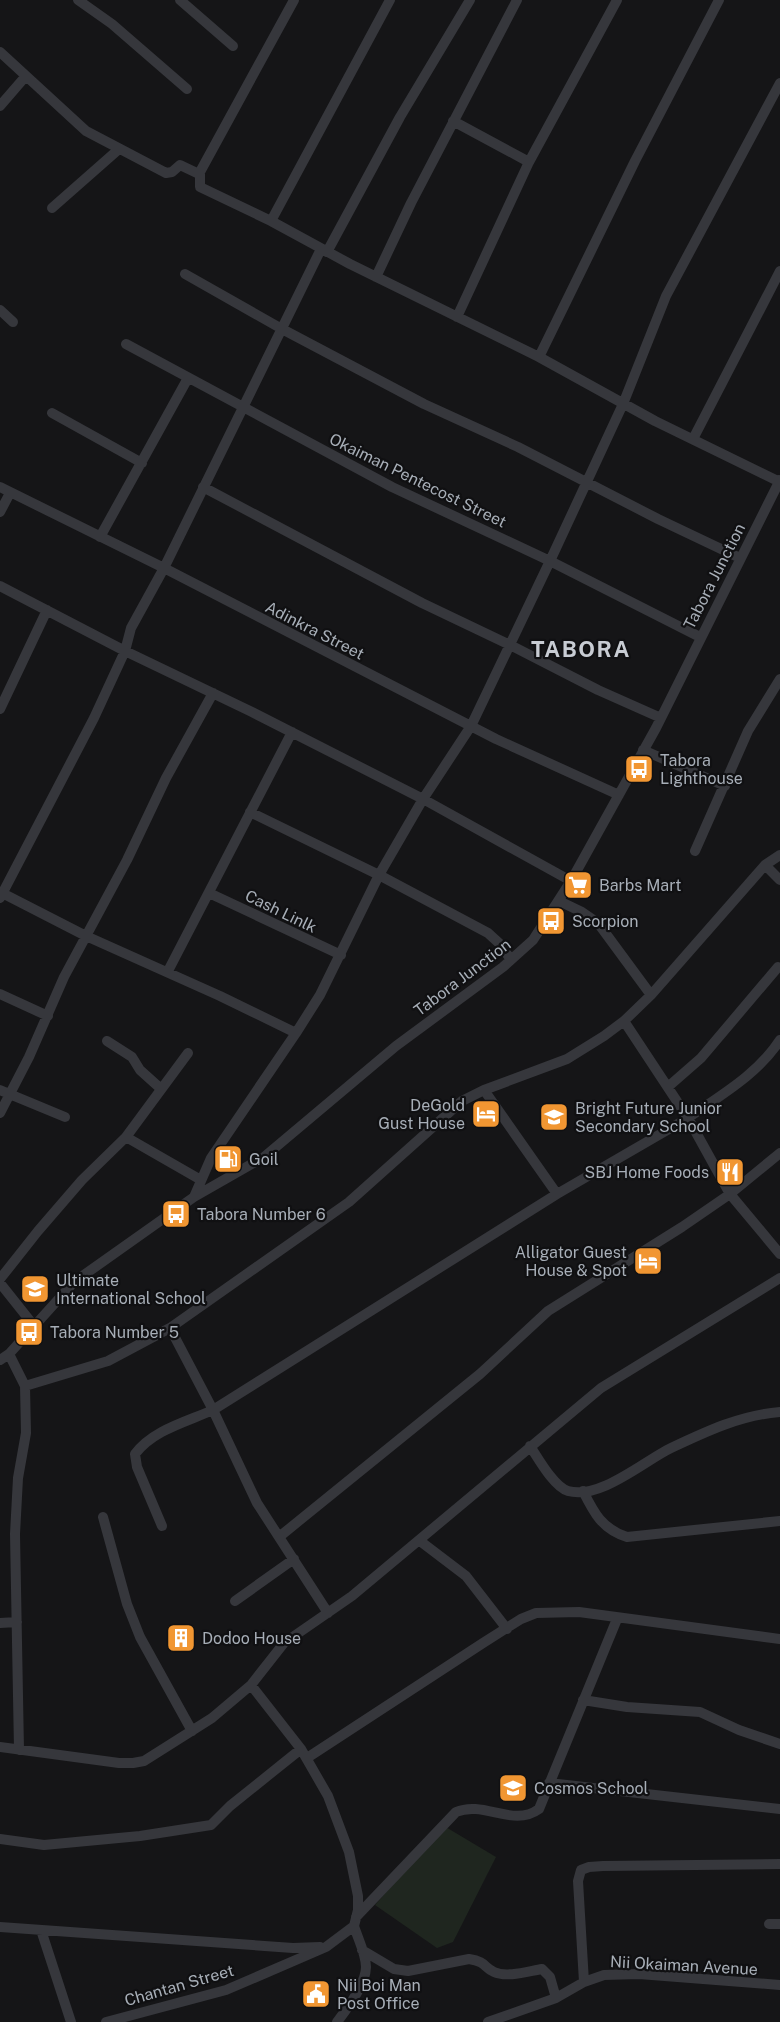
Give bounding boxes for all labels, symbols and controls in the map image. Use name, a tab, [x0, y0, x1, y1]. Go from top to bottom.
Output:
street label: Okaiman Pentecost Street	[326, 429, 509, 532]
street label: Tabora Junction	[680, 520, 749, 632]
street label: Adinkra Street	[262, 597, 367, 664]
district label: TABORA	[531, 636, 631, 662]
place label: Tabora Lighthouse	[660, 751, 743, 788]
bus stop icon: Tabora Lighthouse	[623, 753, 655, 785]
supermarket icon: Barbs Mart	[562, 869, 594, 901]
place label: Barbs Mart	[599, 876, 681, 895]
street label: Cash Linlk	[242, 886, 320, 937]
bus stop icon: Scorpion	[535, 905, 567, 937]
place label: Scorpion	[572, 912, 638, 931]
street label: Tabora Junction	[410, 935, 514, 1020]
place label: DeGold Gust House	[378, 1096, 465, 1133]
hotel icon: DeGold Gust House	[470, 1098, 502, 1130]
place label: Bright Future Junior Secondary School	[575, 1099, 722, 1136]
school or university icon: Bright Future Junior Secondary School	[538, 1101, 570, 1133]
fuel station icon: Goil	[212, 1143, 244, 1175]
place label: Goil	[249, 1150, 279, 1169]
restaurant icon: SBJ Home Foods	[714, 1156, 746, 1188]
place label: SBJ Home Foods	[585, 1163, 709, 1182]
bus stop icon: Tabora Number 6	[160, 1198, 192, 1230]
place label: Tabora Number 6	[197, 1205, 326, 1224]
place label: Alligator Guest House & Spot	[515, 1243, 627, 1280]
hotel icon: Alligator Guest House & Spot	[632, 1245, 664, 1277]
place label: Ultimate International School	[56, 1271, 206, 1308]
school or university icon: Ultimate International School	[19, 1273, 51, 1305]
bus stop icon: Tabora Number 5	[13, 1316, 45, 1348]
place label: Tabora Number 5	[50, 1323, 179, 1342]
building icon: Dodoo House	[165, 1622, 197, 1654]
place label: Dodoo House	[202, 1629, 301, 1648]
school or university icon: Cosmos School	[497, 1772, 529, 1804]
place label: Cosmos School	[534, 1779, 648, 1798]
street label: Nii Okaiman Avenue	[610, 1952, 758, 1979]
street label: Chantan Street	[122, 1961, 236, 2010]
place label: Nii Boi Man Post Office	[337, 1976, 421, 2013]
public building icon: Nii Boi Man Post Office	[300, 1978, 332, 2010]

